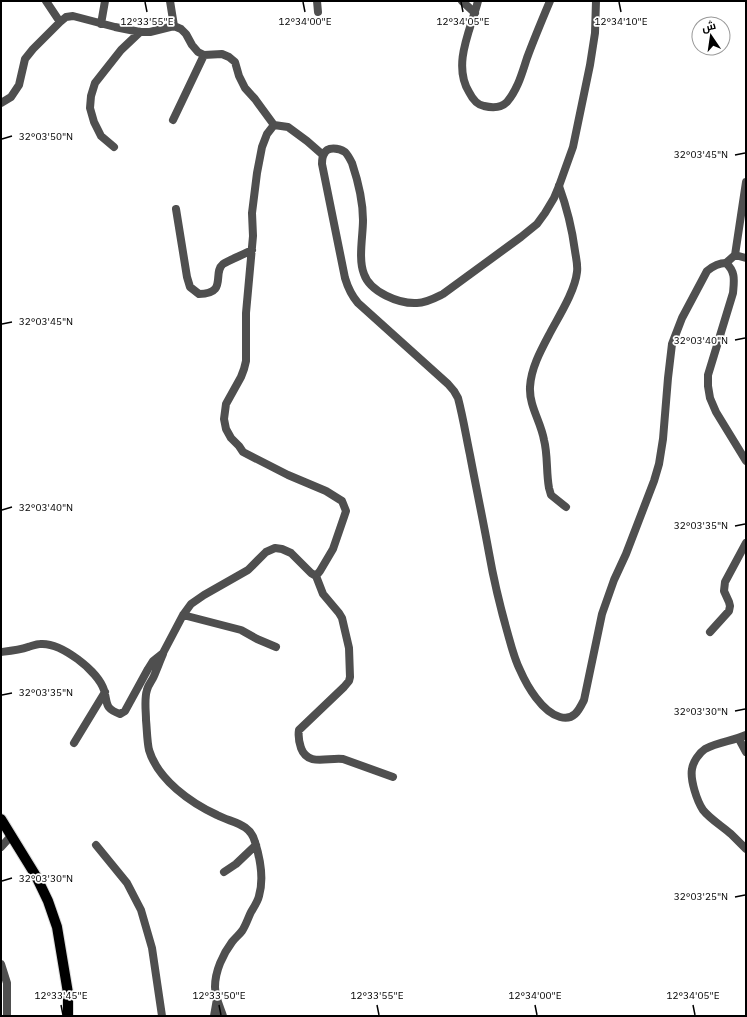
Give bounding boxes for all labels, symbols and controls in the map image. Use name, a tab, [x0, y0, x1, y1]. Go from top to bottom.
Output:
text: 12°33'55"E	[120, 15, 174, 28]
text: 12°34'00"E	[278, 15, 332, 28]
text: 12°34'05"E	[436, 15, 490, 28]
text: 12°34'10"E	[594, 15, 648, 28]
north arrow	[691, 16, 731, 56]
text: ش	[700, 18, 717, 35]
text: 32°03'50"N	[19, 130, 73, 143]
text: 32°03'45"N	[674, 148, 728, 161]
text: 32°03'45"N	[19, 315, 73, 328]
text: 32°03'40"N	[674, 334, 728, 347]
text: 32°03'40"N	[19, 501, 73, 514]
text: 32°03'35"N	[674, 519, 728, 532]
text: 32°03'35"N	[19, 686, 73, 699]
text: 32°03'30"N	[674, 705, 728, 718]
text: 32°03'30"N	[19, 872, 73, 885]
text: 32°03'25"N	[674, 890, 728, 903]
text: 12°33'45"E	[34, 989, 88, 1002]
text: 12°33'50"E	[192, 989, 246, 1002]
text: 12°33'55"E	[350, 989, 404, 1002]
text: 12°34'00"E	[508, 989, 562, 1002]
text: 12°34'05"E	[666, 989, 720, 1002]

